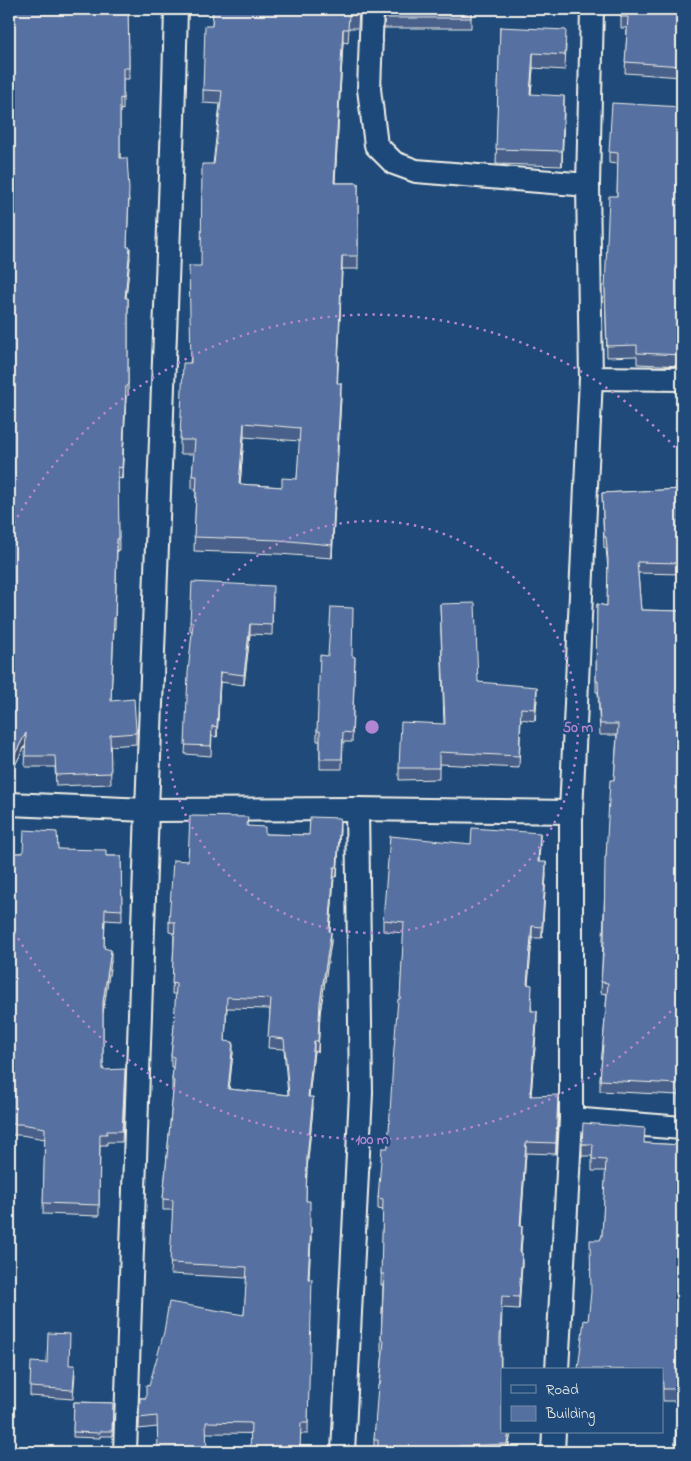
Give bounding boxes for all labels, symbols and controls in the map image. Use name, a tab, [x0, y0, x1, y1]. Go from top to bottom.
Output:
text: 50 m	[563, 717, 594, 739]
centre of rings	[363, 718, 381, 736]
text: 100 m	[355, 1129, 389, 1151]
legend	[501, 1368, 664, 1434]
text: Road	[546, 1379, 579, 1401]
text: Building	[545, 1403, 595, 1426]

